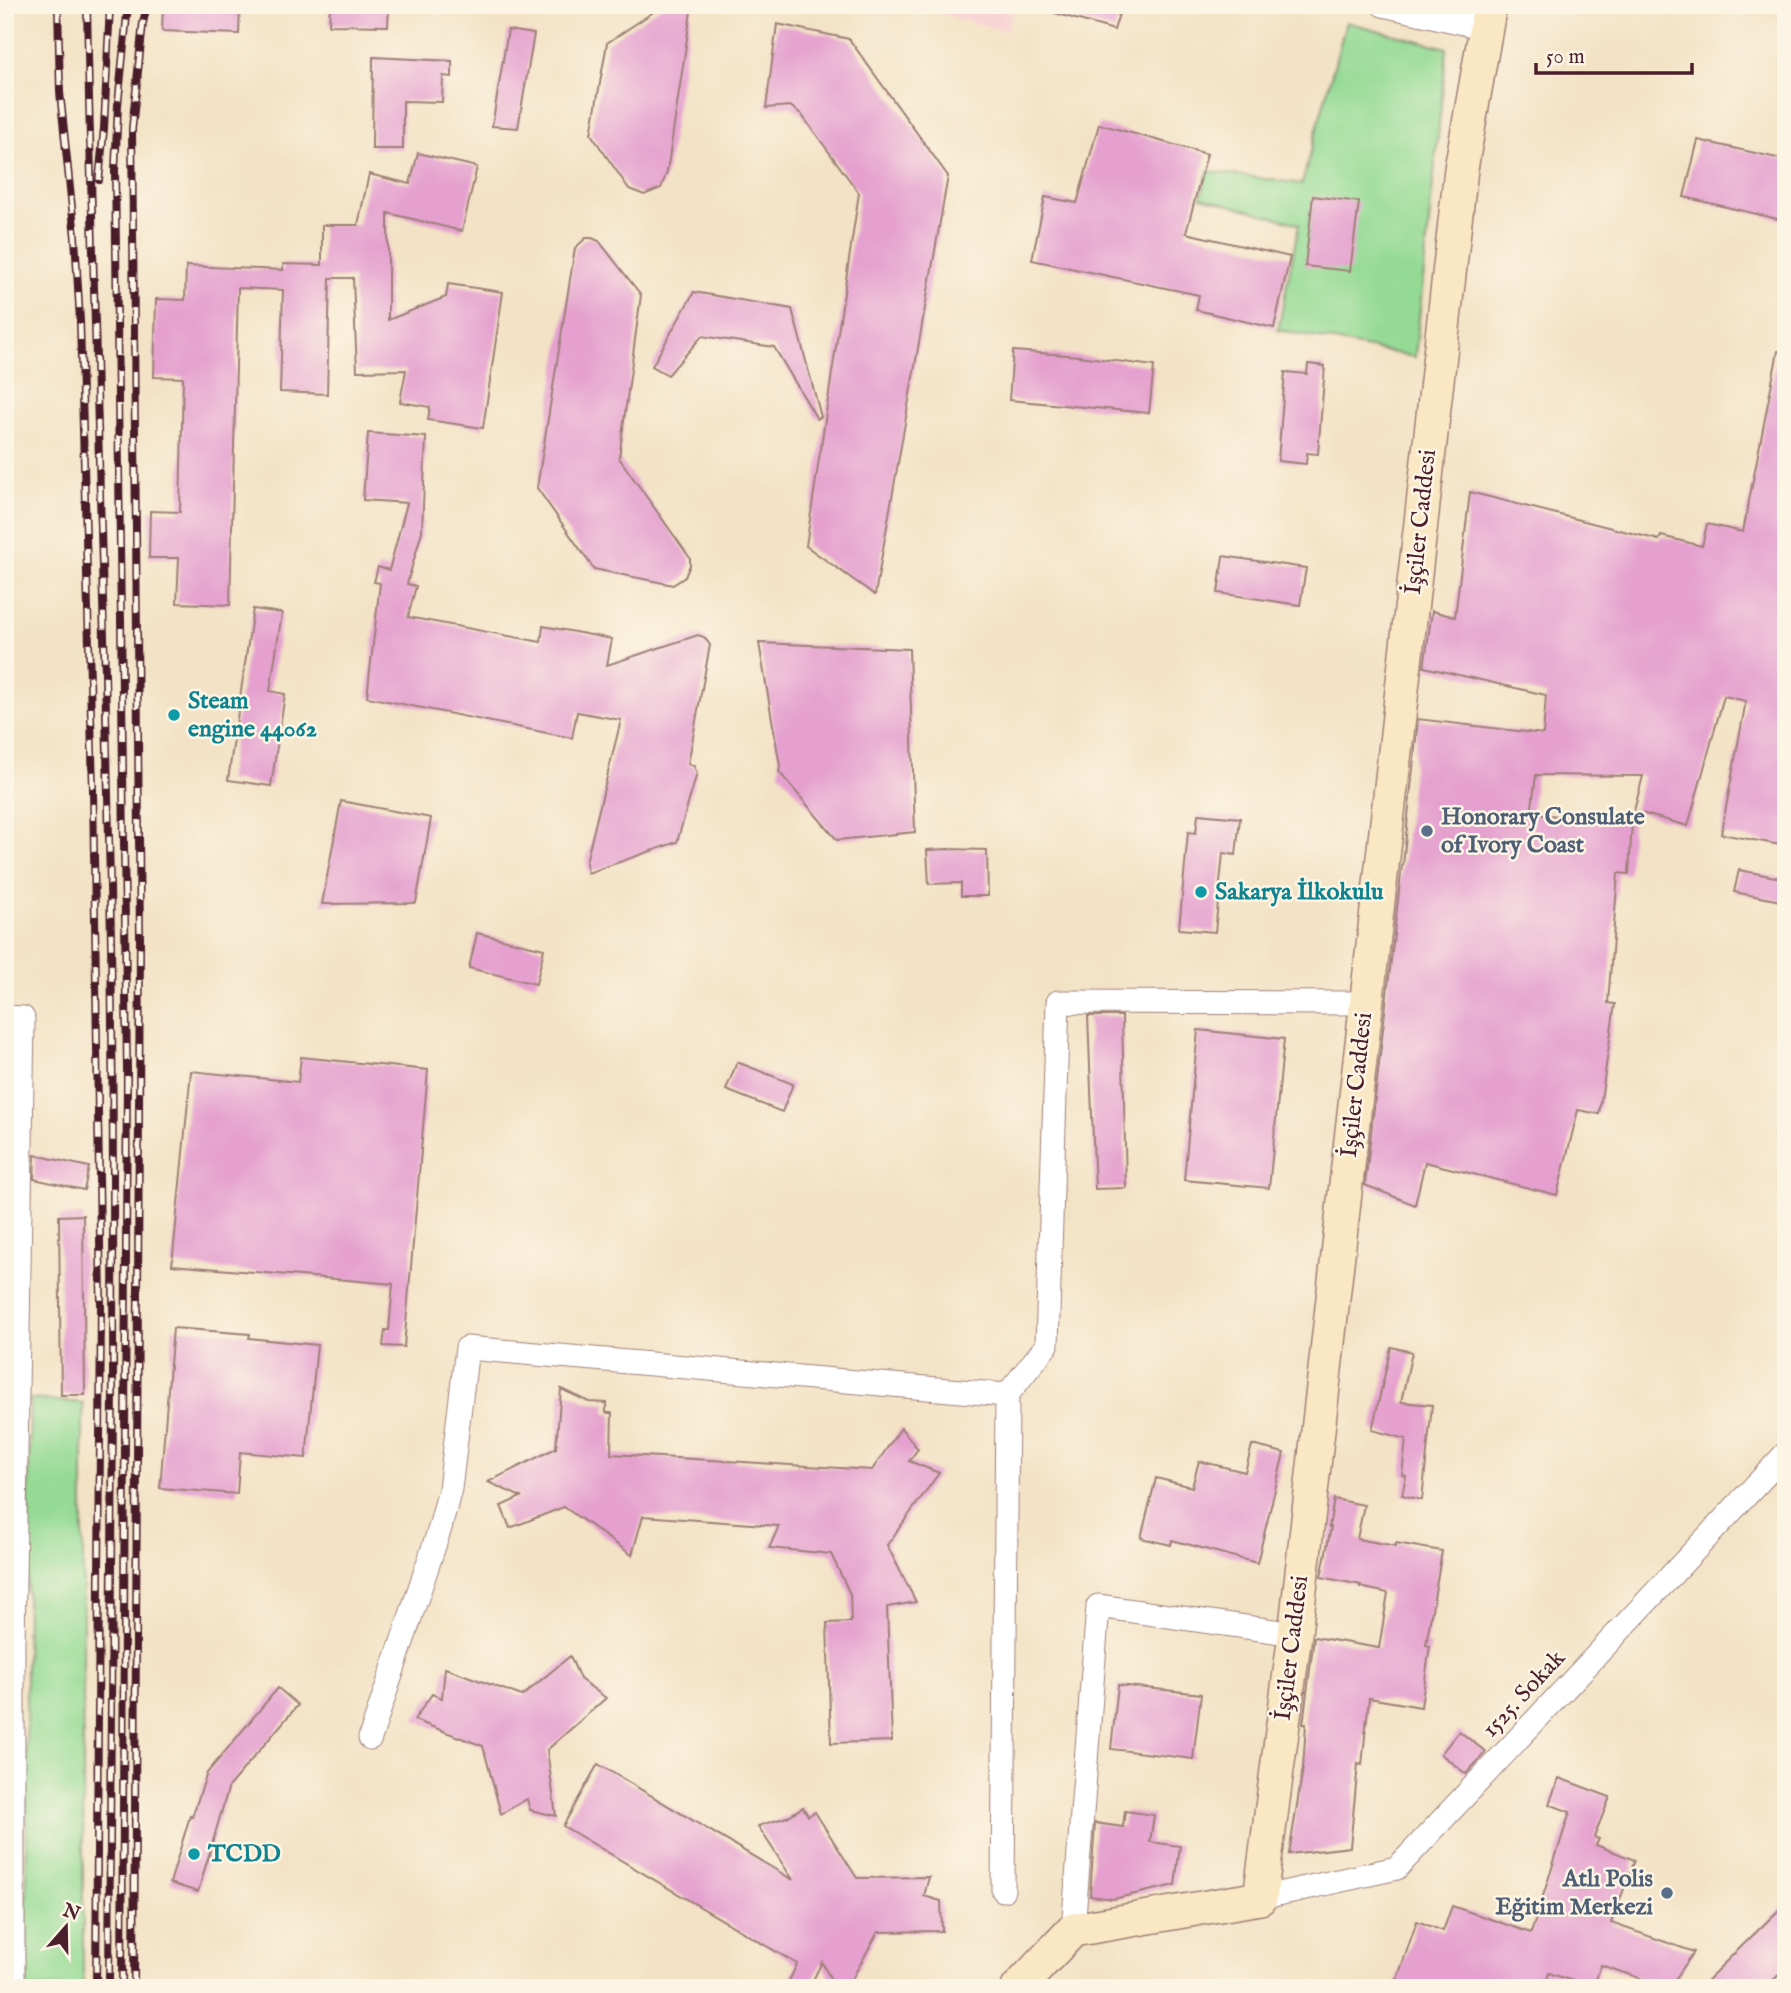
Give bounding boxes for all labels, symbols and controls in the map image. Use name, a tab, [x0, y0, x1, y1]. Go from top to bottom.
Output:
scale bar	[1536, 32, 1691, 76]
text: 50 m	[1546, 44, 1585, 71]
street label: İşçiler Caddesi	[1398, 448, 1444, 596]
place label: Steam engine 44062	[188, 686, 317, 745]
marker: Steam engine 44062	[166, 707, 182, 723]
place label: Honorary Consulate of Ivory Coast	[1441, 802, 1645, 861]
marker: Honorary Consulate of Ivory Coast	[1419, 823, 1435, 839]
place label: Sakarya İlkokulu	[1215, 877, 1384, 908]
marker: Sakarya İlkokulu	[1193, 884, 1209, 900]
street label: İşçiler Caddesi	[1334, 1011, 1380, 1159]
street label: İşçiler Caddesi	[1268, 1574, 1316, 1722]
street label: 1525. Sokak	[1475, 1643, 1573, 1744]
place label: TCDD	[207, 1839, 281, 1870]
marker: TCDD	[186, 1846, 202, 1862]
place label: Atlı Polis Eğitim Merkezi	[1495, 1864, 1654, 1923]
marker: Atlı Polis Eğitim Merkezi	[1659, 1885, 1675, 1901]
north arrow	[32, 1892, 102, 1962]
text: N	[58, 1898, 83, 1927]

